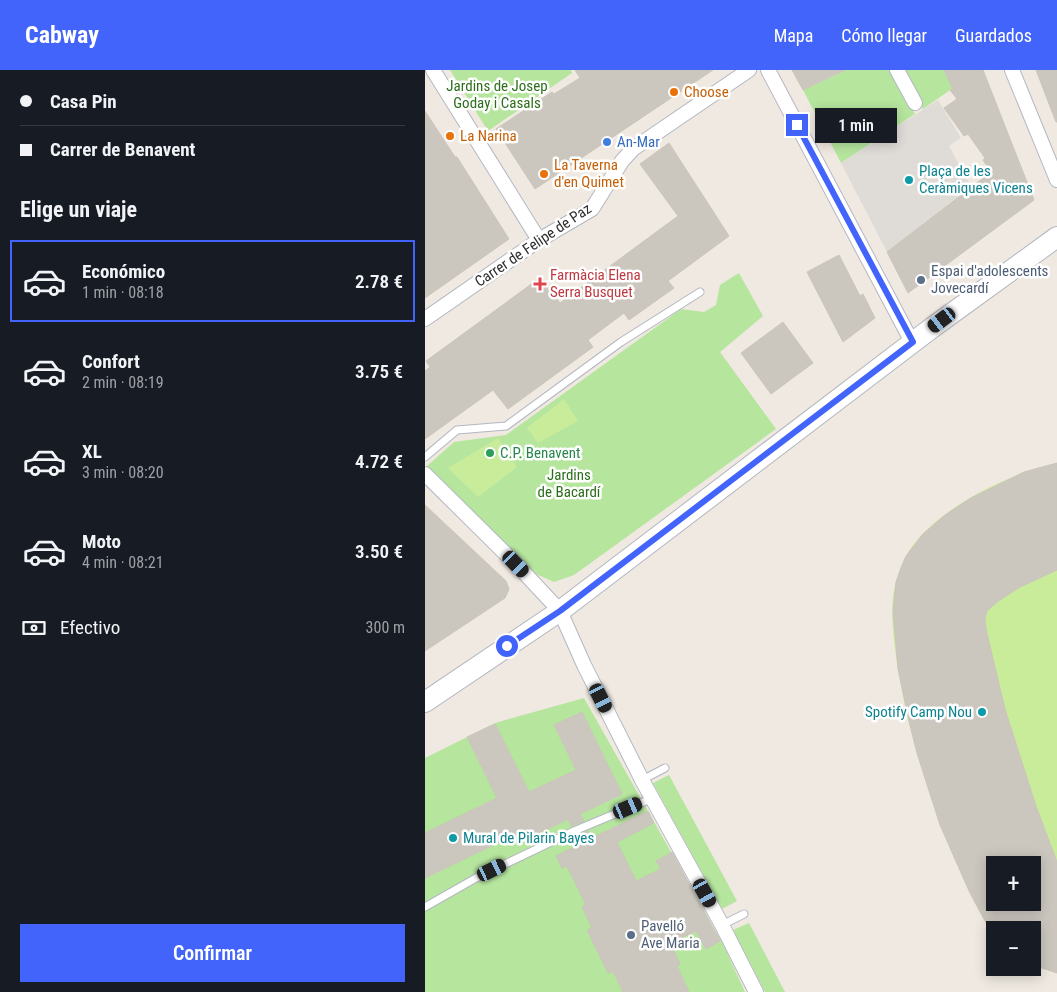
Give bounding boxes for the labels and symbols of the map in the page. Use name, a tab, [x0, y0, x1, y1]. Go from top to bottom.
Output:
park label: Jardins de Josep Goday i Casals	[446, 77, 548, 112]
place label: Choose	[684, 83, 729, 101]
marker: Choose	[668, 86, 680, 98]
callout: 1 min	[815, 108, 897, 142]
route end	[786, 114, 808, 136]
place label: La Narina	[460, 127, 517, 145]
marker: La Narina	[444, 130, 456, 142]
place label: An-Mar	[617, 133, 660, 151]
marker: An-Mar	[601, 136, 613, 148]
place label: La Taverna d'en Quimet	[554, 156, 624, 191]
place label: Plaça de les Ceràmiques Vicens	[919, 162, 1033, 197]
marker: La Taverna d'en Quimet	[538, 168, 550, 180]
marker: Plaça de les Ceràmiques Vicens	[903, 174, 915, 186]
street label: Carrer de Felipe de Paz	[471, 199, 595, 291]
place label: Espai d'adolescents Jovecardí	[931, 262, 1049, 297]
place label: Farmàcia Elena Serra Busquet	[550, 266, 641, 301]
marker: Espai d'adolescents Jovecardí	[915, 274, 927, 286]
marker: Farmàcia Elena Serra Busquet	[534, 278, 546, 290]
car	[925, 305, 958, 335]
place label: C.P. Benavent	[500, 444, 580, 462]
marker: C.P. Benavent	[484, 447, 496, 459]
park label: Jardins de Bacardí	[538, 466, 602, 501]
car	[500, 548, 531, 580]
route start	[496, 635, 518, 657]
car	[587, 681, 614, 715]
place label: Spotify Camp Nou	[865, 703, 972, 721]
marker: Spotify Camp Nou	[976, 706, 988, 718]
car	[611, 795, 644, 821]
place label: Mural de Pilarin Bayes	[463, 829, 594, 847]
marker: Mural de Pilarin Bayes	[447, 832, 459, 844]
car	[475, 857, 508, 883]
car	[691, 876, 718, 910]
place label: Pavelló Ave Maria	[641, 917, 700, 952]
marker: Pavelló Ave Maria	[625, 929, 637, 941]

